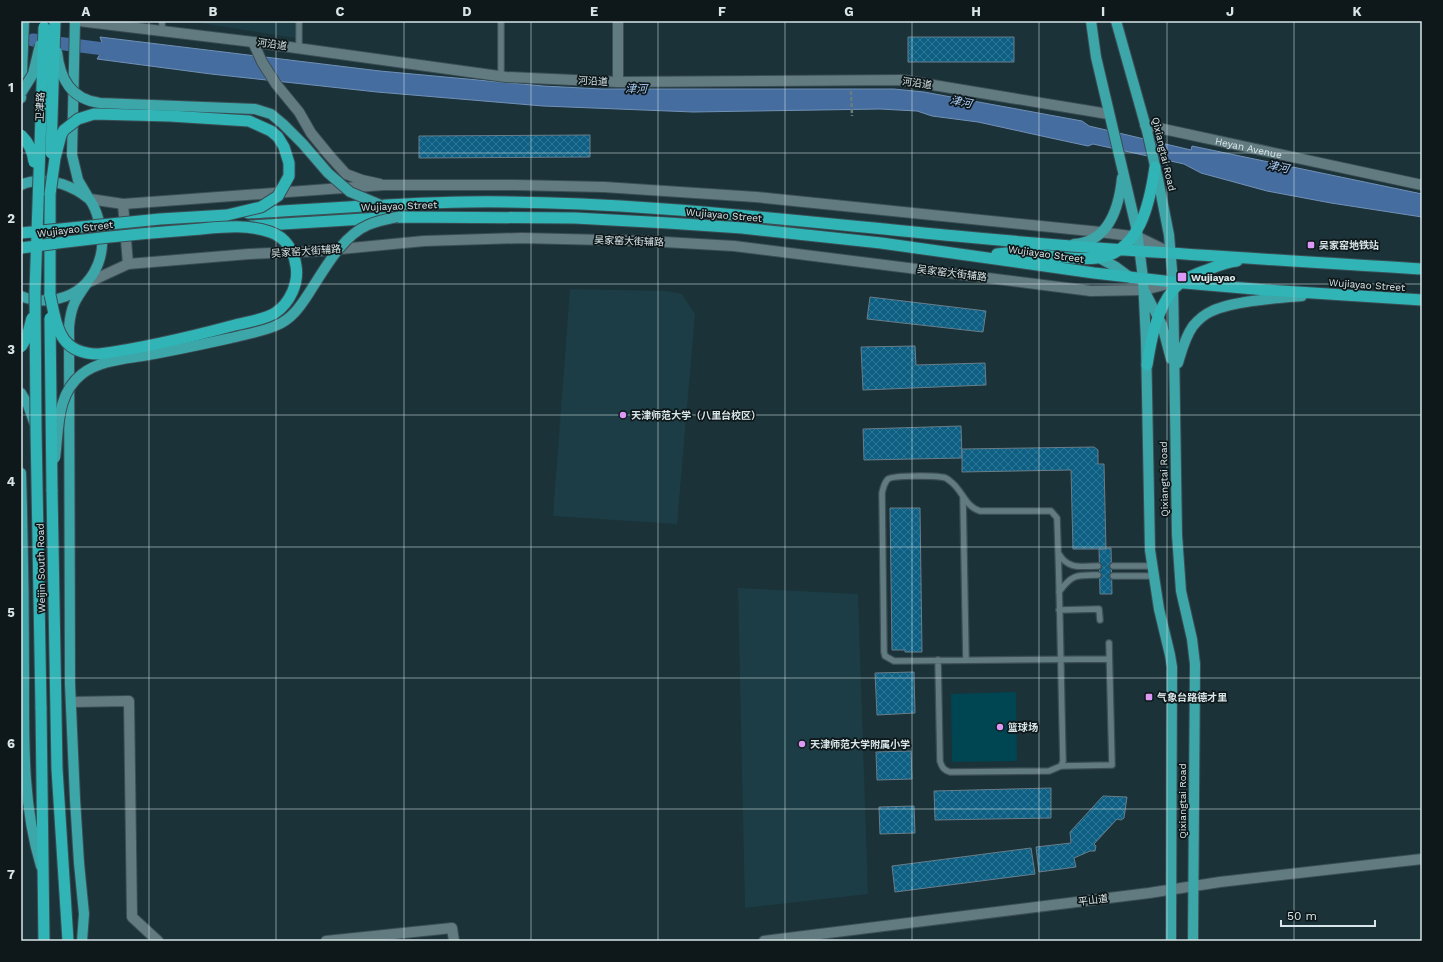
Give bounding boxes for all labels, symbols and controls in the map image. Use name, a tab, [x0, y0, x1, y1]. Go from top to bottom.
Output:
text: A	[82, 4, 91, 19]
text: B	[209, 4, 218, 19]
text: C	[336, 4, 345, 19]
text: D	[462, 4, 472, 19]
text: E	[590, 4, 598, 19]
text: F	[718, 4, 726, 19]
text: G	[844, 4, 854, 19]
text: H	[971, 4, 981, 19]
text: I	[1101, 4, 1105, 19]
text: J	[1226, 4, 1234, 19]
text: K	[1352, 4, 1362, 19]
street label: 河沿道	[256, 36, 288, 52]
street label: 河沿道	[578, 75, 608, 87]
street label: 河沿道	[901, 75, 933, 91]
text: 1	[8, 80, 14, 95]
water label: 津河	[625, 82, 649, 96]
street label: 卫津路	[34, 92, 46, 122]
water label: 津河	[949, 93, 975, 111]
street label: Qixiangtai Road	[1150, 116, 1178, 192]
street label: Heyan Avenue	[1214, 135, 1283, 160]
water label: 津河	[1266, 158, 1292, 176]
street label: Wujiayao Street	[361, 199, 438, 213]
street label: Wujiayao Street	[685, 206, 763, 224]
text: 2	[7, 211, 15, 226]
street label: Wujiayao Street	[36, 219, 114, 239]
street label: 吴家窑大街辅路	[594, 234, 664, 248]
marker: 吴家窑地铁站	[1306, 240, 1316, 250]
place label: 吴家窑地铁站	[1319, 240, 1379, 251]
street label: 吴家窑大街辅路	[271, 243, 341, 259]
street label: Wujiayao Street	[1007, 243, 1085, 265]
street label: 吴家窑大街辅路	[917, 263, 987, 283]
marker: Wujiayao	[1176, 271, 1188, 283]
place label: Wujiayao	[1191, 272, 1235, 283]
street label: Wujiayao Street	[1328, 277, 1406, 293]
text: 3	[7, 342, 15, 357]
place label: 天津师范大学（八里台校区）	[631, 409, 761, 421]
marker: 天津师范大学（八里台校区）	[618, 410, 628, 420]
street label: Qixiangtai Road	[1158, 441, 1170, 517]
text: 4	[7, 474, 16, 489]
street label: Weijin South Road	[35, 523, 47, 613]
text: 5	[7, 605, 15, 620]
place label: 气象台路德才里	[1157, 691, 1227, 703]
marker: 气象台路德才里	[1144, 692, 1154, 702]
marker: 篮球场	[995, 722, 1005, 732]
place label: 篮球场	[1008, 722, 1038, 733]
text: 6	[7, 736, 15, 751]
marker: 天津师范大学附属小学	[797, 739, 807, 749]
place label: 天津师范大学附属小学	[810, 739, 910, 750]
street label: Qixiangtai Road	[1177, 763, 1188, 839]
text: 7	[7, 867, 15, 882]
street label: 平山道	[1077, 893, 1109, 907]
scale bar	[1281, 902, 1375, 928]
text: 50 m	[1287, 909, 1317, 923]

